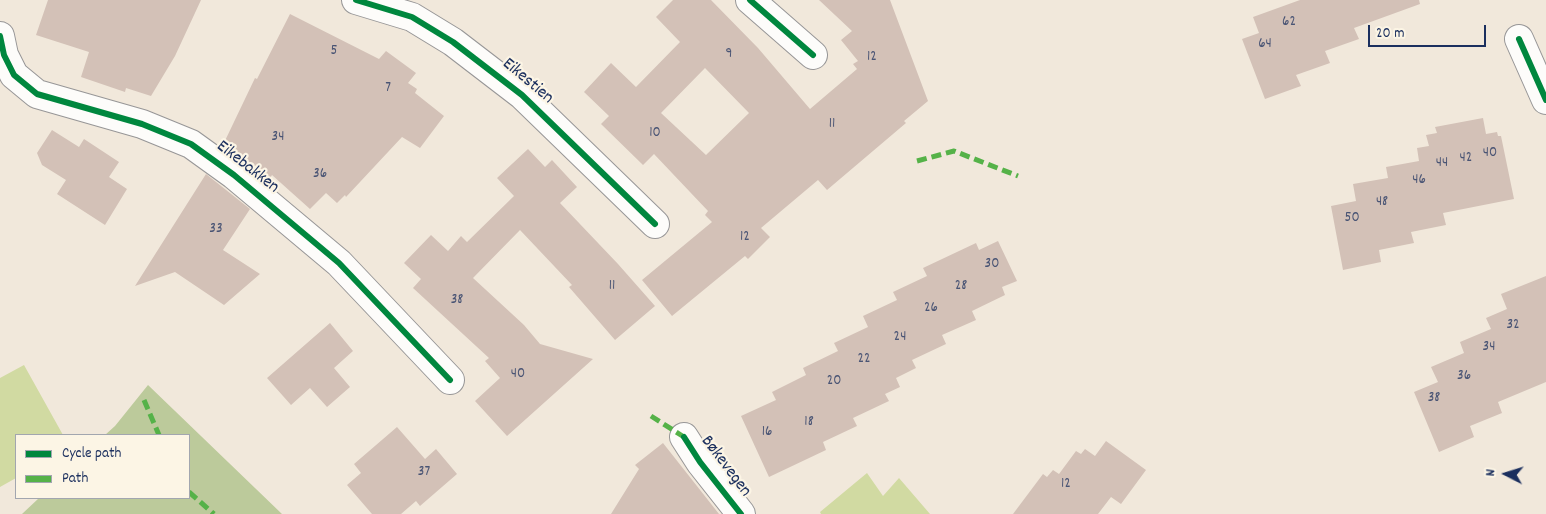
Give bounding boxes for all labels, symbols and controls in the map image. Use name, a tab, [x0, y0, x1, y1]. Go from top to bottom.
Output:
house number: 62	[1282, 14, 1296, 32]
scale bar	[1371, 15, 1488, 47]
text: 20 m	[1376, 23, 1404, 45]
house number: 64	[1258, 36, 1272, 54]
house number: 5	[331, 43, 337, 61]
house number: 9	[726, 46, 732, 64]
house number: 12	[867, 49, 877, 67]
street label: Eikestien	[497, 54, 557, 110]
house number: 7	[385, 80, 391, 98]
house number: 11	[829, 116, 835, 134]
house number: 10	[649, 125, 661, 143]
house number: 34	[272, 129, 284, 147]
street label: Eikebakken	[211, 137, 283, 199]
house number: 40	[1483, 145, 1497, 163]
house number: 42	[1460, 150, 1472, 168]
house number: 44	[1436, 155, 1448, 173]
house number: 36	[313, 166, 327, 184]
house number: 46	[1412, 172, 1426, 190]
house number: 48	[1376, 194, 1388, 212]
house number: 50	[1344, 210, 1360, 228]
house number: 33	[209, 221, 223, 239]
house number: 12	[740, 229, 750, 247]
house number: 30	[985, 256, 999, 274]
house number: 11	[609, 278, 615, 296]
house number: 28	[955, 278, 967, 296]
house number: 38	[451, 292, 463, 310]
house number: 26	[924, 300, 938, 318]
house number: 32	[1506, 317, 1520, 335]
house number: 24	[894, 329, 906, 347]
house number: 34	[1483, 339, 1495, 357]
house number: 22	[857, 351, 871, 369]
house number: 40	[511, 366, 525, 384]
house number: 36	[1457, 368, 1471, 386]
house number: 20	[827, 373, 841, 391]
house number: 38	[1428, 390, 1440, 408]
house number: 18	[804, 414, 814, 432]
house number: 16	[762, 424, 772, 442]
street label: Bøkevegen	[695, 432, 755, 502]
legend	[15, 434, 190, 499]
text: Cycle path	[62, 443, 121, 465]
north arrow	[1481, 449, 1531, 499]
house number: 37	[418, 464, 430, 482]
text: Path	[62, 468, 88, 490]
text: N	[1481, 468, 1501, 477]
house number: 12	[1061, 476, 1071, 494]

